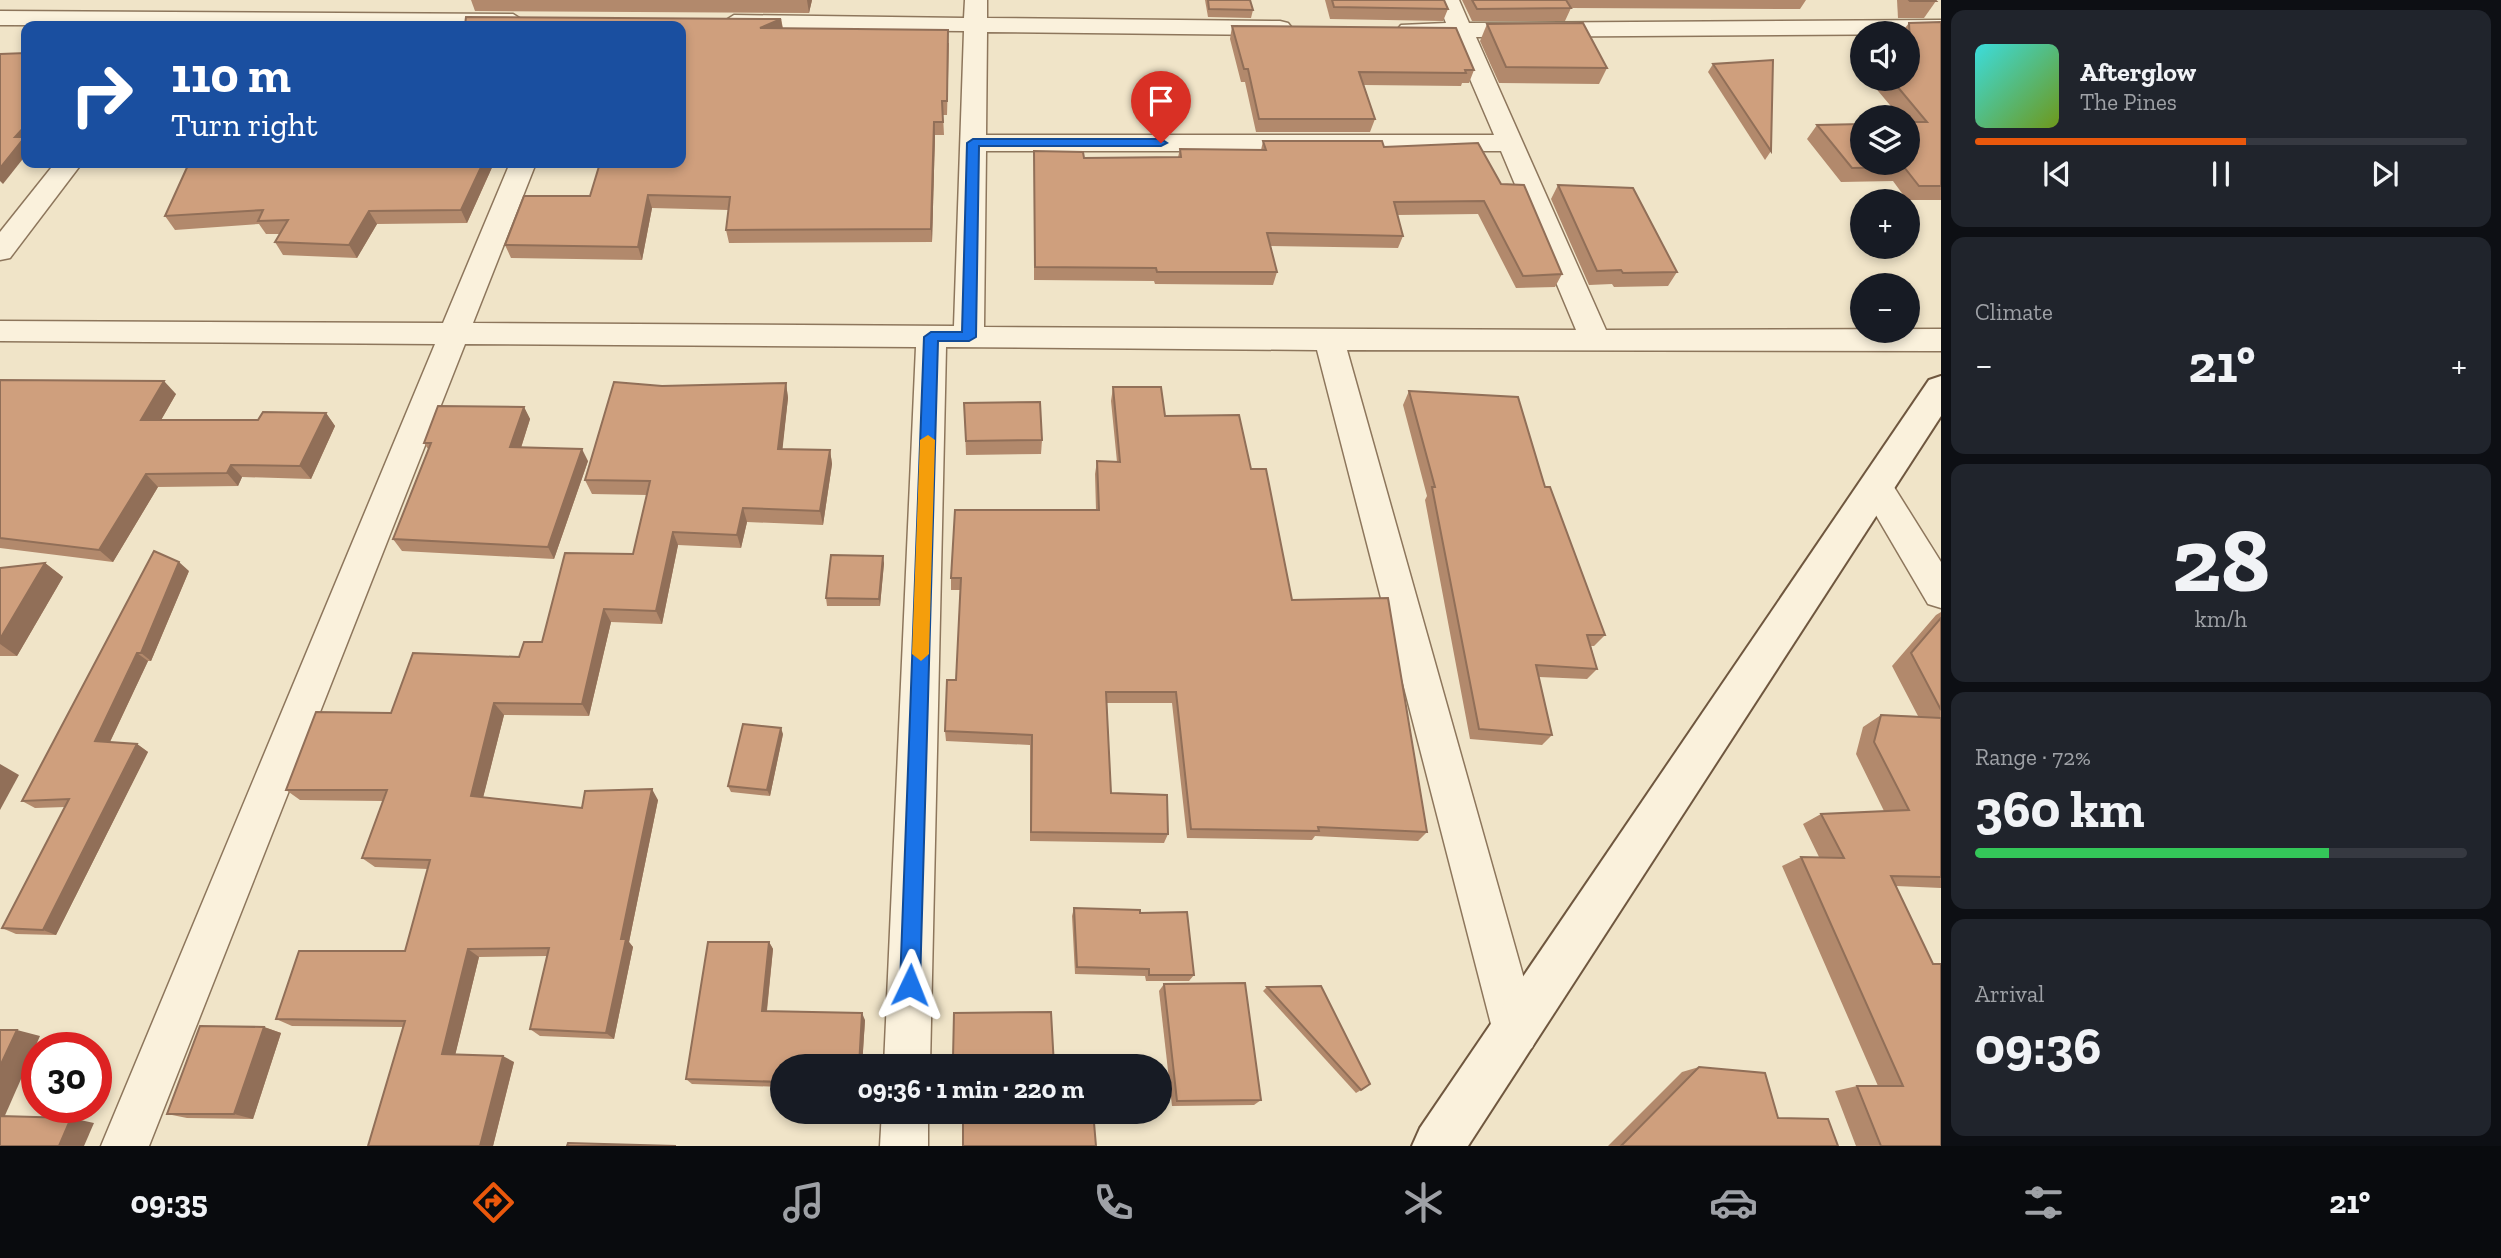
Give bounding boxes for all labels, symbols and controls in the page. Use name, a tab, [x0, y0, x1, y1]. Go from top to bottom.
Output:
map controls	[1850, 21, 1920, 343]
button: sound	[1850, 21, 1920, 91]
text: 110 m	[171, 46, 291, 105]
icon: right	[56, 49, 147, 140]
text: Afterglow	[2080, 56, 2196, 88]
pin	[1131, 71, 1191, 143]
icon: arrive	[1142, 82, 1180, 120]
text: The Pines	[2080, 88, 2177, 116]
button: layers	[1850, 105, 1920, 175]
text: Turn right	[171, 106, 318, 144]
icon: previous	[2038, 155, 2076, 193]
icon: pause	[2202, 155, 2240, 193]
icon: next	[2366, 155, 2404, 193]
button: +	[1850, 189, 1920, 259]
button: −	[1850, 273, 1920, 343]
text: Climate	[1975, 298, 2053, 326]
text: 21°	[2188, 333, 2255, 395]
text: −	[1975, 342, 1993, 388]
text: +	[2451, 342, 2467, 388]
text: 28	[2172, 505, 2270, 614]
text: km/h	[2195, 605, 2247, 633]
text: Range · 72%	[1975, 743, 2091, 771]
text: 360 km	[1975, 778, 2145, 840]
position arrow	[873, 948, 947, 1022]
text: Arrival	[1975, 980, 2044, 1008]
text: 09:36	[1975, 1015, 2101, 1077]
speed limit sign: 30	[21, 1032, 112, 1123]
text: 09:36 · 1 min · 220 m	[858, 1073, 1084, 1105]
icon: directions	[469, 1178, 518, 1227]
icon: music	[779, 1178, 828, 1227]
icon: phone	[1089, 1178, 1138, 1227]
icon: climate	[1399, 1178, 1448, 1227]
icon: car	[1709, 1178, 1758, 1227]
icon: filters	[2019, 1178, 2068, 1227]
text: 09:35	[131, 1183, 208, 1221]
text: 21°	[2329, 1183, 2370, 1221]

